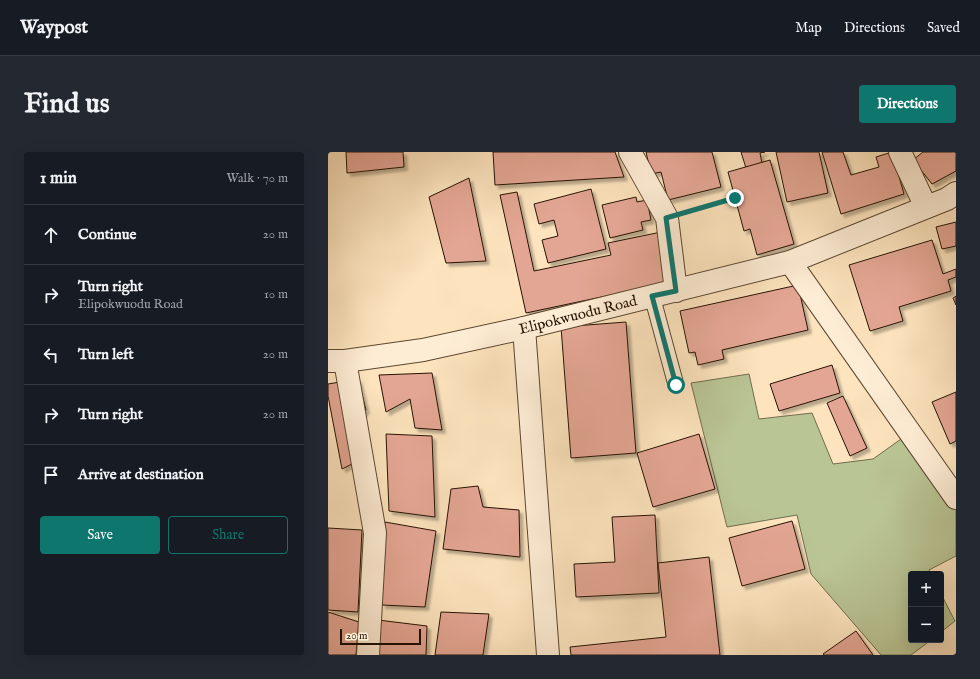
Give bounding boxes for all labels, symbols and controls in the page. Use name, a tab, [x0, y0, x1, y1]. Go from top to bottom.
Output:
text: Waypost	[20, 16, 88, 40]
text: Map	[795, 19, 822, 37]
text: Directions	[844, 19, 905, 37]
text: Saved	[927, 19, 960, 37]
button: Directions	[859, 85, 956, 123]
text: Find us	[24, 87, 110, 122]
text: 1 min	[40, 168, 77, 189]
text: Walk · 70 m	[226, 170, 288, 187]
route end	[726, 189, 744, 207]
icon: ahead	[40, 224, 62, 246]
text: Continue	[78, 225, 136, 244]
text: 20 m	[263, 226, 288, 243]
text: Turn right	[78, 277, 143, 296]
icon: right	[40, 284, 62, 306]
text: 10 m	[264, 286, 288, 303]
street label: Elipokwuodu Road	[517, 291, 640, 339]
text: Elipokwuodu Road	[78, 296, 183, 313]
icon: left	[40, 344, 62, 366]
text: Turn left	[78, 345, 134, 364]
text: 20 m	[263, 346, 288, 363]
route start	[667, 376, 685, 394]
icon: right	[40, 404, 62, 426]
text: Turn right	[78, 405, 143, 424]
text: 20 m	[263, 406, 288, 423]
icon: arrive	[40, 464, 62, 486]
text: Arrive at destination	[78, 465, 204, 484]
button: Save	[40, 516, 160, 554]
button: Share	[168, 516, 288, 554]
map controls	[908, 571, 944, 643]
button: +	[908, 571, 944, 607]
button: −	[908, 607, 944, 643]
scale bar	[340, 627, 421, 646]
text: 20 m	[346, 629, 367, 643]

